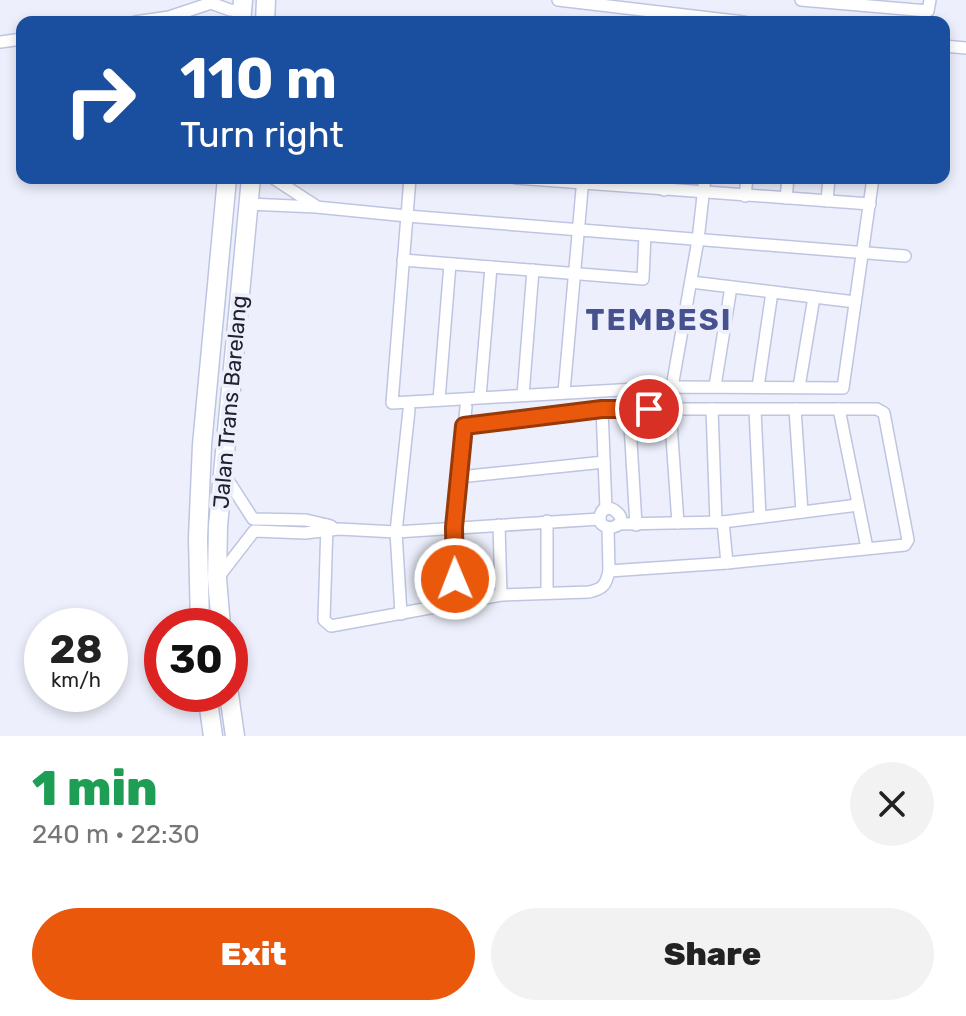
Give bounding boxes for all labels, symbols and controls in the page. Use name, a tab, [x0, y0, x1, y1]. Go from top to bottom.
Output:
text: 110 m	[180, 46, 337, 112]
icon: right	[48, 48, 152, 152]
text: Turn right	[180, 113, 344, 156]
street label: Jalan Trans Barelang	[207, 294, 253, 510]
district label: TEMBESI	[586, 302, 732, 338]
pin	[615, 375, 683, 443]
icon: arrive	[627, 387, 671, 431]
position arrow	[413, 537, 497, 621]
speed limit sign: 30	[144, 608, 248, 712]
text: 28	[49, 626, 103, 673]
text: km/h	[51, 668, 101, 692]
text: 1 min	[32, 760, 158, 817]
button: close	[850, 762, 934, 846]
text: 240 m · 22:30	[32, 819, 200, 850]
button: Exit	[32, 908, 475, 1000]
button: Share	[491, 908, 934, 1000]

